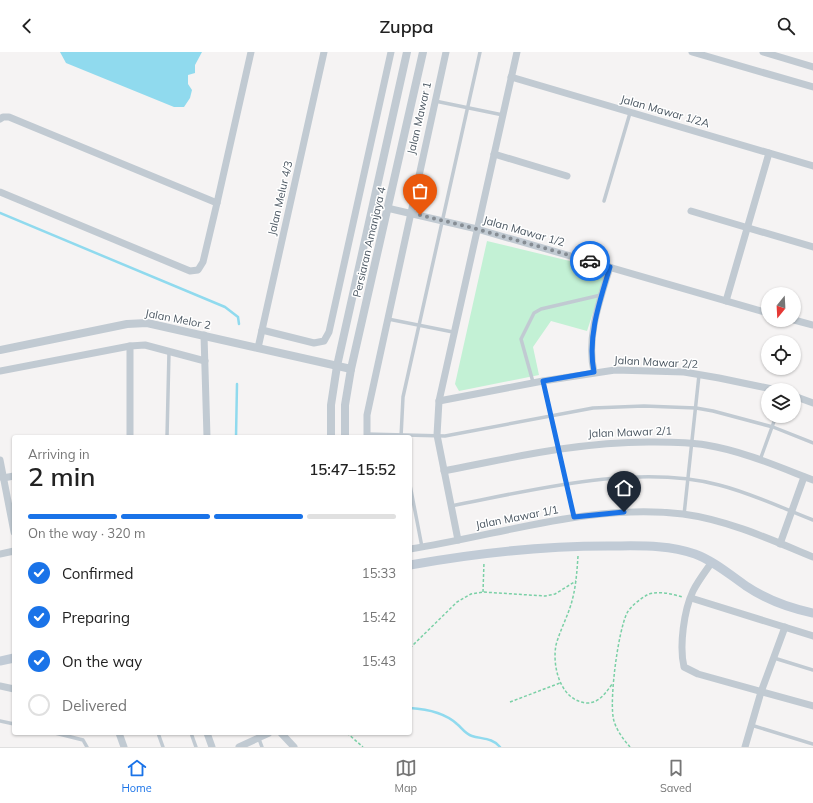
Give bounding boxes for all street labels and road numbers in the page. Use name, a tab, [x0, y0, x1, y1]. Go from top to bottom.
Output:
street label: Jalan Mawar 1	[404, 80, 434, 156]
street label: Jalan Mawar 1/2A	[619, 92, 711, 130]
street label: Jalan Melur 4/3	[265, 159, 295, 237]
street label: Persiaran Amanjaya 4	[349, 185, 389, 299]
street label: Jalan Mawar 1/2	[482, 213, 567, 249]
street label: Jalan Melor 2	[144, 306, 212, 332]
street label: Jalan Mawar 2/2	[614, 353, 699, 371]
street label: Jalan Mawar 2/1	[588, 424, 672, 440]
street label: Jalan Mawar 1/1	[474, 502, 560, 532]

